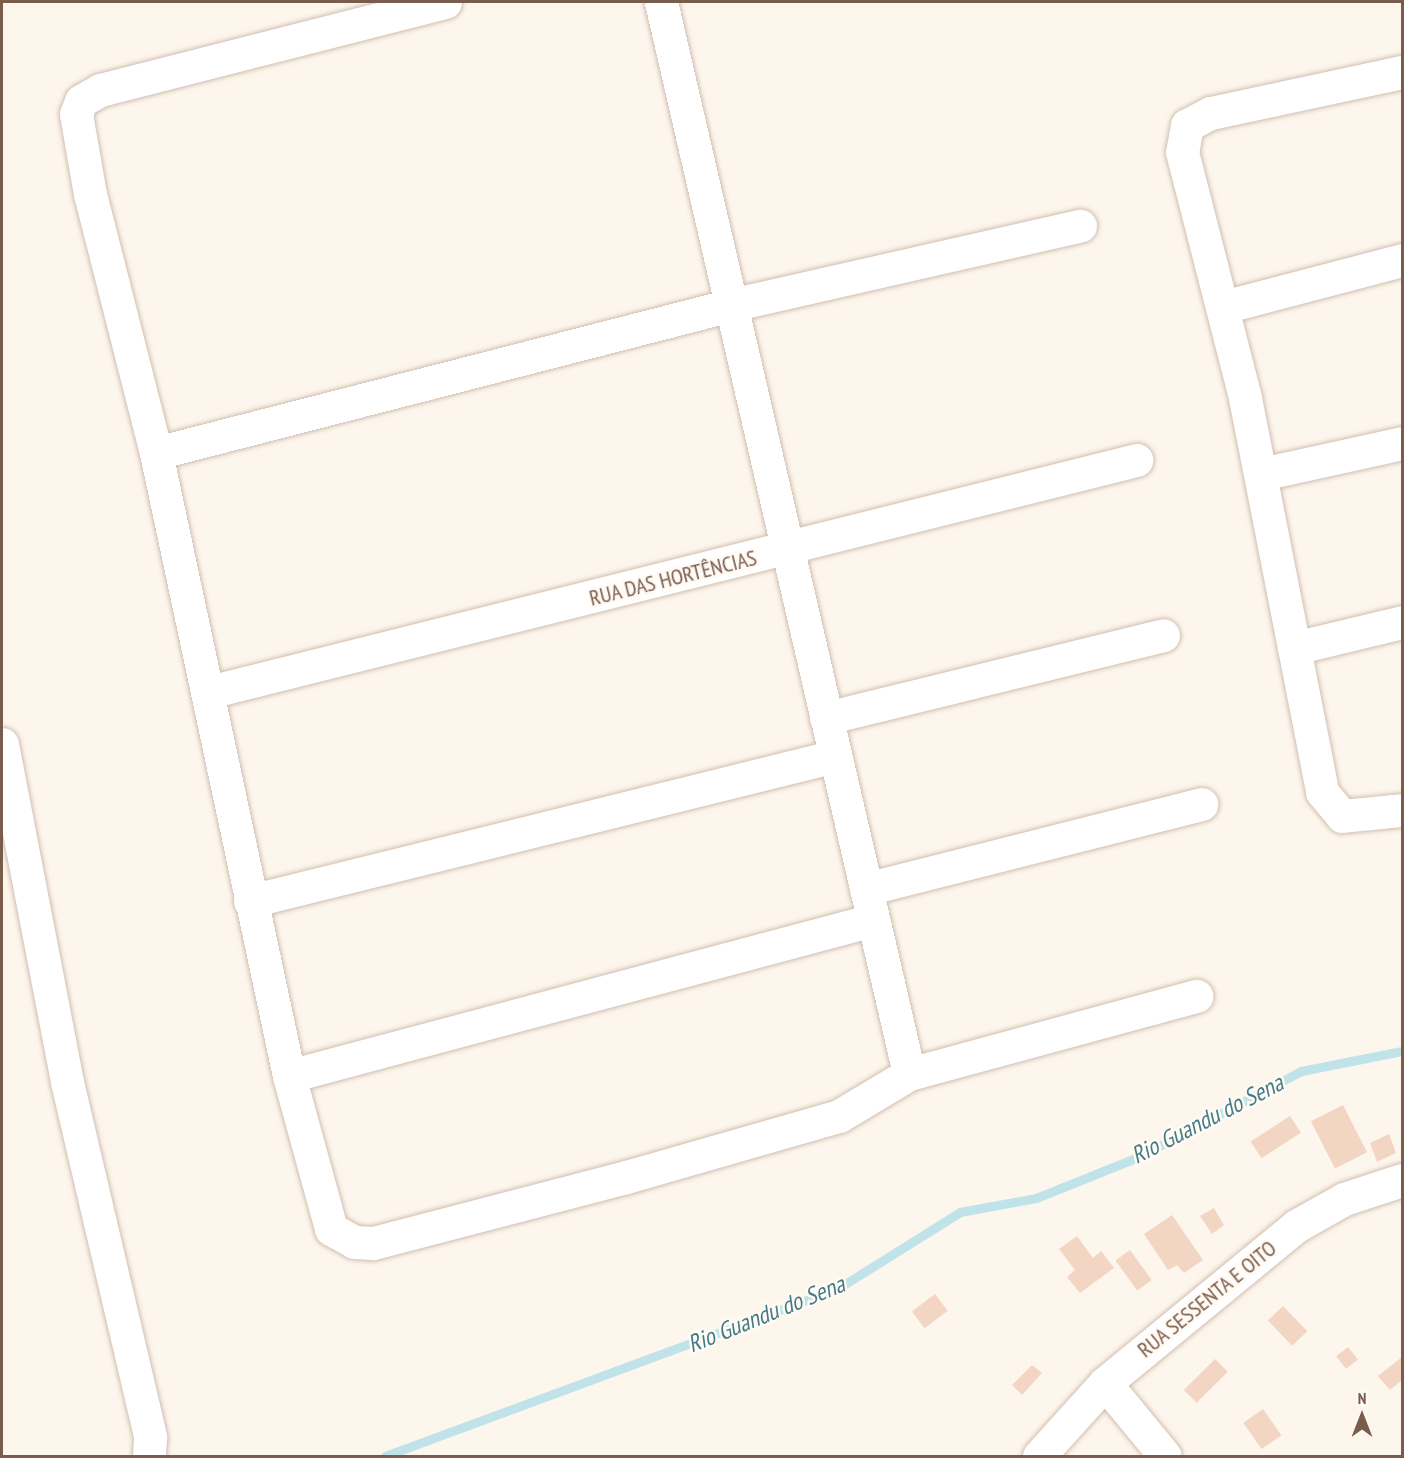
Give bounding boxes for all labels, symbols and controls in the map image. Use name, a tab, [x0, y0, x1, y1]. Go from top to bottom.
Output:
street label: RUA DAS HORTÊNCIAS	[586, 544, 760, 612]
water label: Rio Guandu do Sena	[1126, 1068, 1288, 1170]
street label: RUA SESSENTA E OITO	[1132, 1235, 1282, 1363]
water label: Rio Guandu do Sena	[683, 1269, 849, 1359]
north arrow	[1332, 1386, 1392, 1446]
text: N	[1358, 1388, 1366, 1408]

